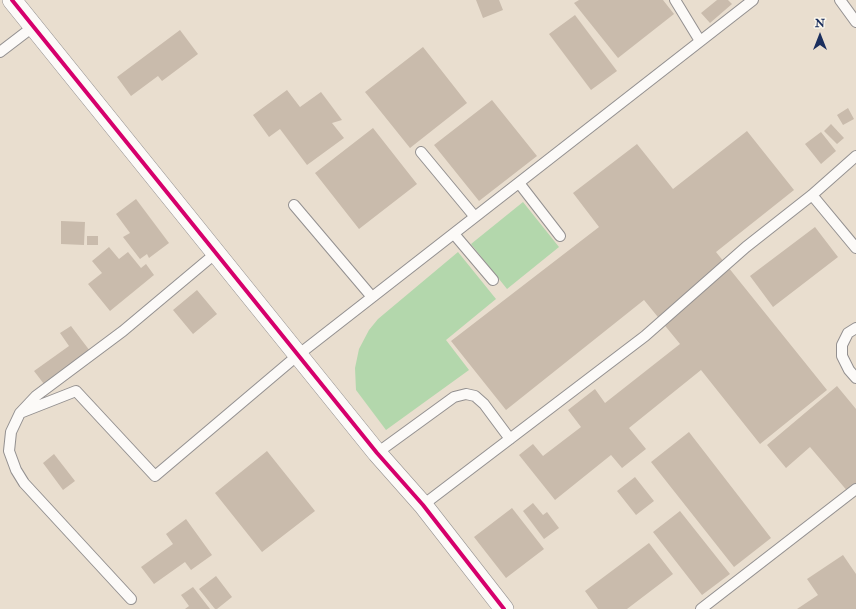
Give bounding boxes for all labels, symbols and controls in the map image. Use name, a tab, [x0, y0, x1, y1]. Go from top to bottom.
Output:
north arrow	[800, 16, 840, 56]
text: N	[815, 17, 825, 30]

